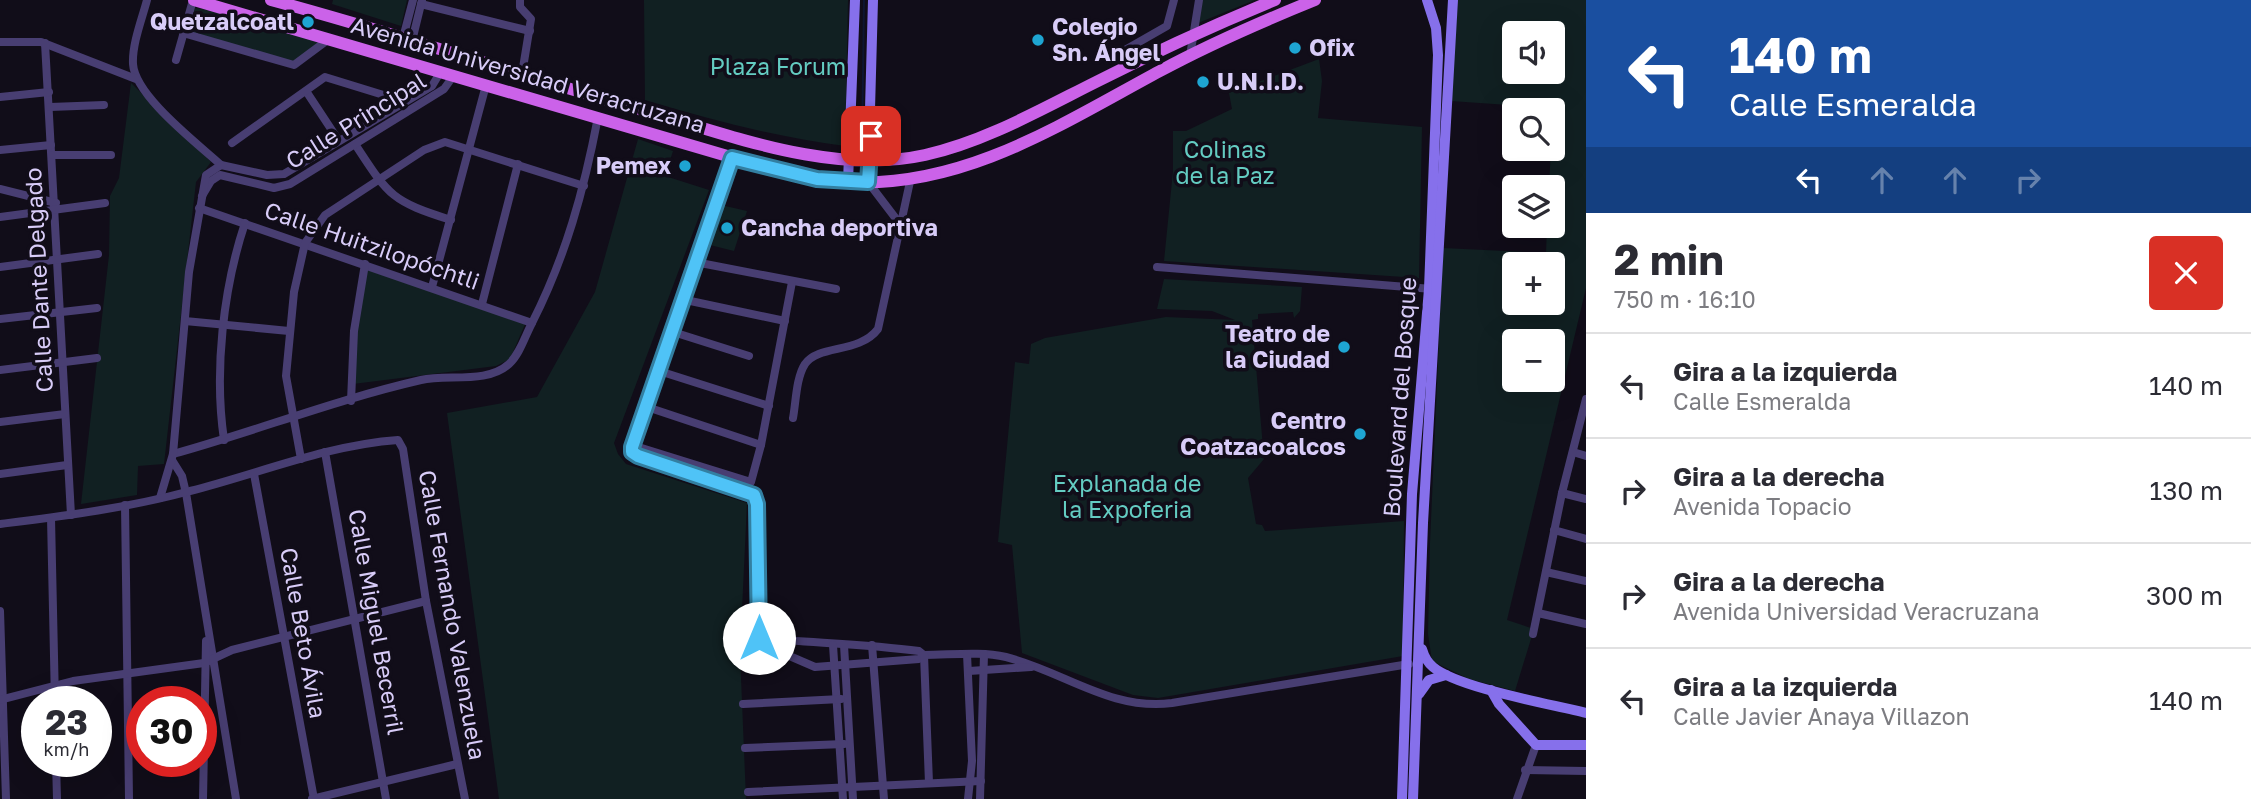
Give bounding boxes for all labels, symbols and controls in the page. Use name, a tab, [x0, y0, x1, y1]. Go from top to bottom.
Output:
place label: Quetzalcoatl	[150, 7, 294, 35]
street label: Avenida Universidad Veracruzana	[348, 10, 708, 138]
place label: Colegio Sn. Ángel	[1052, 12, 1160, 66]
marker: Quetzalcoatl	[300, 14, 316, 30]
map controls	[1502, 21, 1565, 392]
button: sound	[1502, 21, 1565, 84]
text: 140 m	[1729, 25, 1872, 84]
icon: left	[1614, 28, 1705, 119]
marker: Colegio Sn. Ángel	[1030, 32, 1046, 48]
place label: Ofix	[1309, 33, 1355, 61]
marker: Ofix	[1287, 40, 1303, 56]
park label: Plaza Forum	[710, 52, 846, 80]
street label: Calle Principal	[280, 66, 431, 174]
place label: U.N.I.D.	[1217, 67, 1304, 95]
marker: U.N.I.D.	[1195, 74, 1211, 90]
text: Calle Esmeralda	[1729, 85, 1977, 123]
button: search	[1502, 98, 1565, 161]
pin	[841, 106, 901, 166]
icon: arrive	[852, 117, 890, 155]
park label: Colinas de la Paz	[1176, 135, 1274, 189]
place label: Pemex	[596, 151, 672, 179]
marker: Pemex	[677, 158, 693, 174]
icon: left	[1790, 161, 1828, 199]
icon: ahead	[1863, 161, 1901, 199]
icon: ahead	[1936, 161, 1974, 199]
icon: right	[2009, 161, 2047, 199]
street label: Calle Dante Delgado	[18, 167, 58, 393]
button: layers	[1502, 175, 1565, 238]
street label: Calle Huitzilopóchtli	[261, 195, 483, 295]
place label: Cancha deportiva	[741, 213, 938, 241]
marker: Cancha deportiva	[719, 220, 735, 236]
text: 2 min	[1614, 234, 1724, 284]
button: close	[2149, 236, 2223, 310]
button: +	[1502, 252, 1565, 315]
street label: Boulevard del Bosque	[1377, 276, 1421, 518]
text: 750 m · 16:10	[1614, 285, 1756, 313]
place label: Teatro de la Ciudad	[1225, 319, 1330, 373]
button: −	[1502, 329, 1565, 392]
marker: Teatro de la Ciudad	[1336, 339, 1352, 355]
text: Gira a la izquierda	[1673, 356, 1897, 387]
icon: left	[1614, 367, 1652, 405]
text: 140 m	[2149, 370, 2223, 401]
text: Calle Esmeralda	[1673, 387, 1851, 415]
place label: Centro Coatzacoalcos	[1180, 406, 1346, 460]
marker: Centro Coatzacoalcos	[1352, 426, 1368, 442]
text: Gira a la derecha	[1673, 461, 1885, 492]
street label: Calle Fernando Valenzuela	[414, 468, 492, 762]
park label: Explanada de la Expoferia	[1053, 469, 1201, 523]
icon: right	[1614, 472, 1652, 510]
text: 130 m	[2150, 475, 2223, 506]
text: Avenida Topacio	[1673, 492, 1852, 520]
street label: Calle Miguel Becerril	[343, 507, 411, 737]
street label: Calle Beto Ávila	[275, 545, 333, 721]
text: Gira a la derecha	[1673, 566, 1885, 597]
icon: right	[1614, 577, 1652, 615]
text: 300 m	[2146, 580, 2223, 611]
text: Avenida Universidad Veracruzana	[1673, 597, 2040, 625]
position arrow	[722, 601, 796, 675]
text: Gira a la izquierda	[1673, 671, 1897, 702]
icon: left	[1614, 682, 1652, 720]
text: 140 m	[2149, 685, 2223, 716]
speed limit sign: 30	[126, 686, 217, 777]
text: 23	[45, 701, 88, 743]
text: Calle Javier Anaya Villazon	[1673, 702, 1970, 730]
text: km/h	[44, 738, 89, 760]

